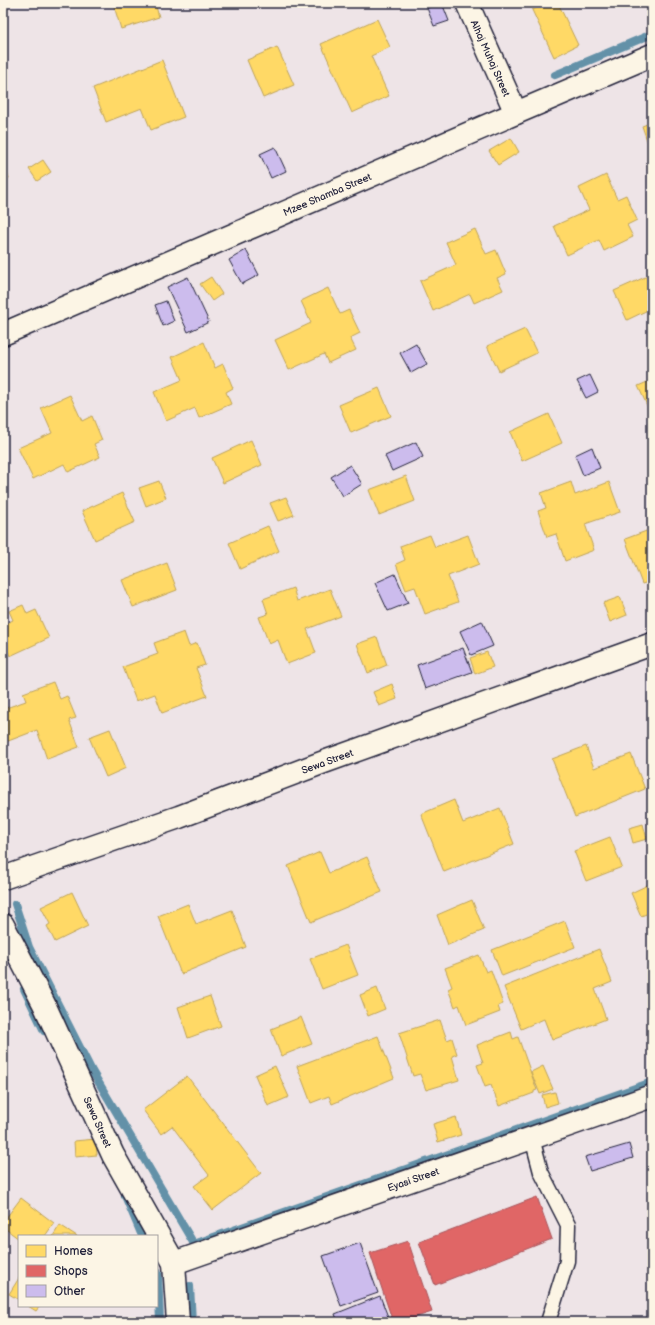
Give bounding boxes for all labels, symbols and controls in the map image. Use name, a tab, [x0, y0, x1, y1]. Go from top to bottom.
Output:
street label: Alhaj Muhaj Street	[468, 18, 512, 98]
street label: Mzee Shamba Street	[282, 171, 373, 219]
street label: Sewa Street	[300, 747, 355, 777]
street label: Sewa Street	[81, 1095, 114, 1150]
street label: Eyasi Street	[386, 1166, 441, 1194]
legend	[18, 1235, 158, 1307]
text: Homes	[54, 1244, 93, 1259]
text: Shops	[54, 1264, 88, 1279]
text: Other	[54, 1284, 86, 1299]

